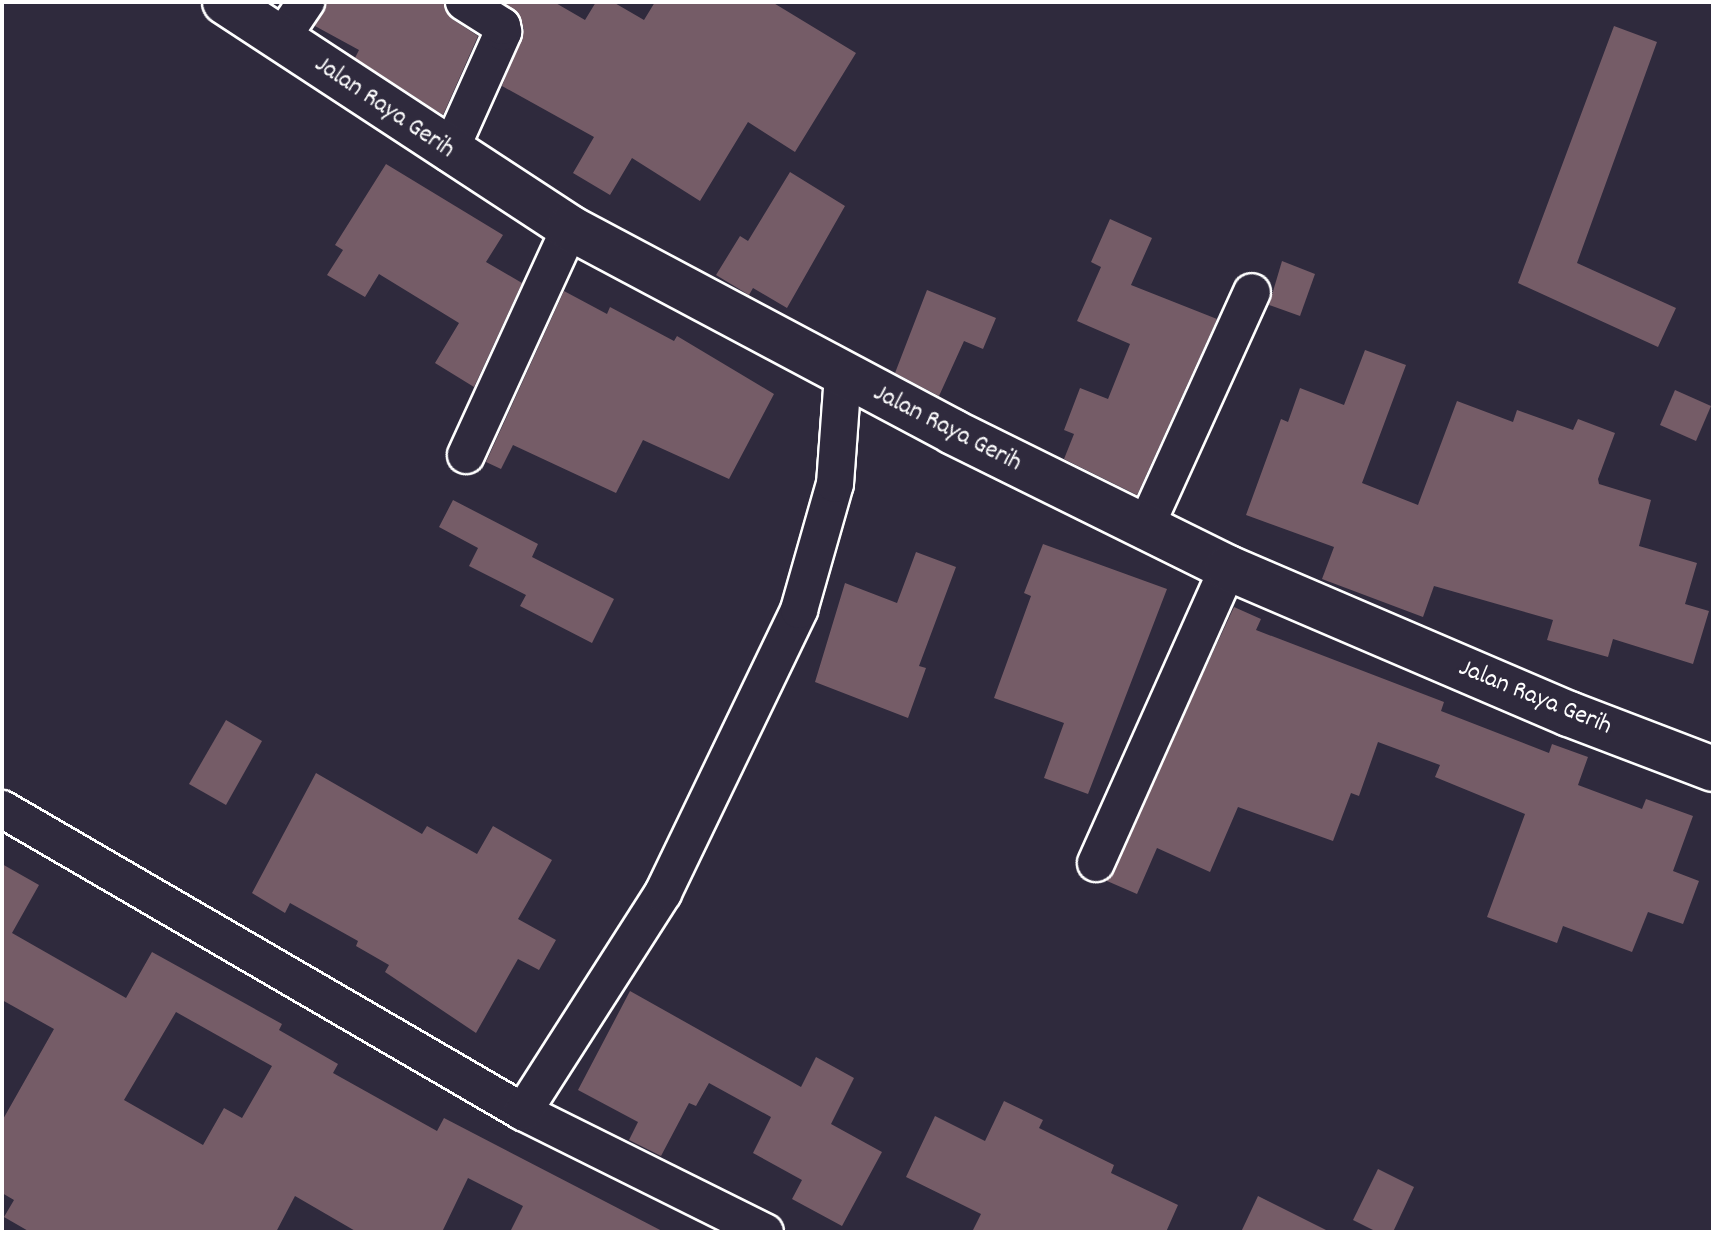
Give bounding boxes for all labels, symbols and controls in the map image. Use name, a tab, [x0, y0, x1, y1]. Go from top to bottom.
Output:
street label: Jalan Raya Gerih	[308, 50, 460, 166]
street label: Jalan Raya Gerih	[868, 378, 1026, 480]
street label: Jalan Raya Gerih	[1454, 653, 1616, 743]

